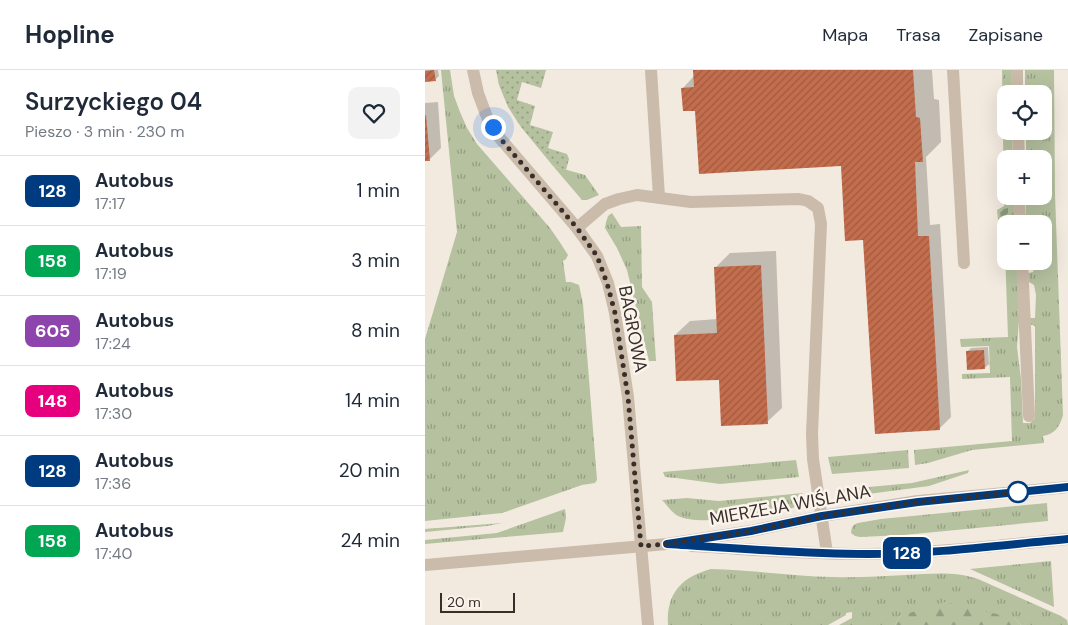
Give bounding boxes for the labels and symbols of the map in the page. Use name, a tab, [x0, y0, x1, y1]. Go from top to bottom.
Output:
your location	[481, 115, 506, 140]
street label: BAGROWA	[613, 284, 653, 374]
street label: MIERZEJA WIŚLANA	[708, 479, 873, 531]
unlabelled marker	[1007, 481, 1029, 503]
line badge: 128	[878, 537, 936, 569]
scale bar	[440, 590, 515, 613]

